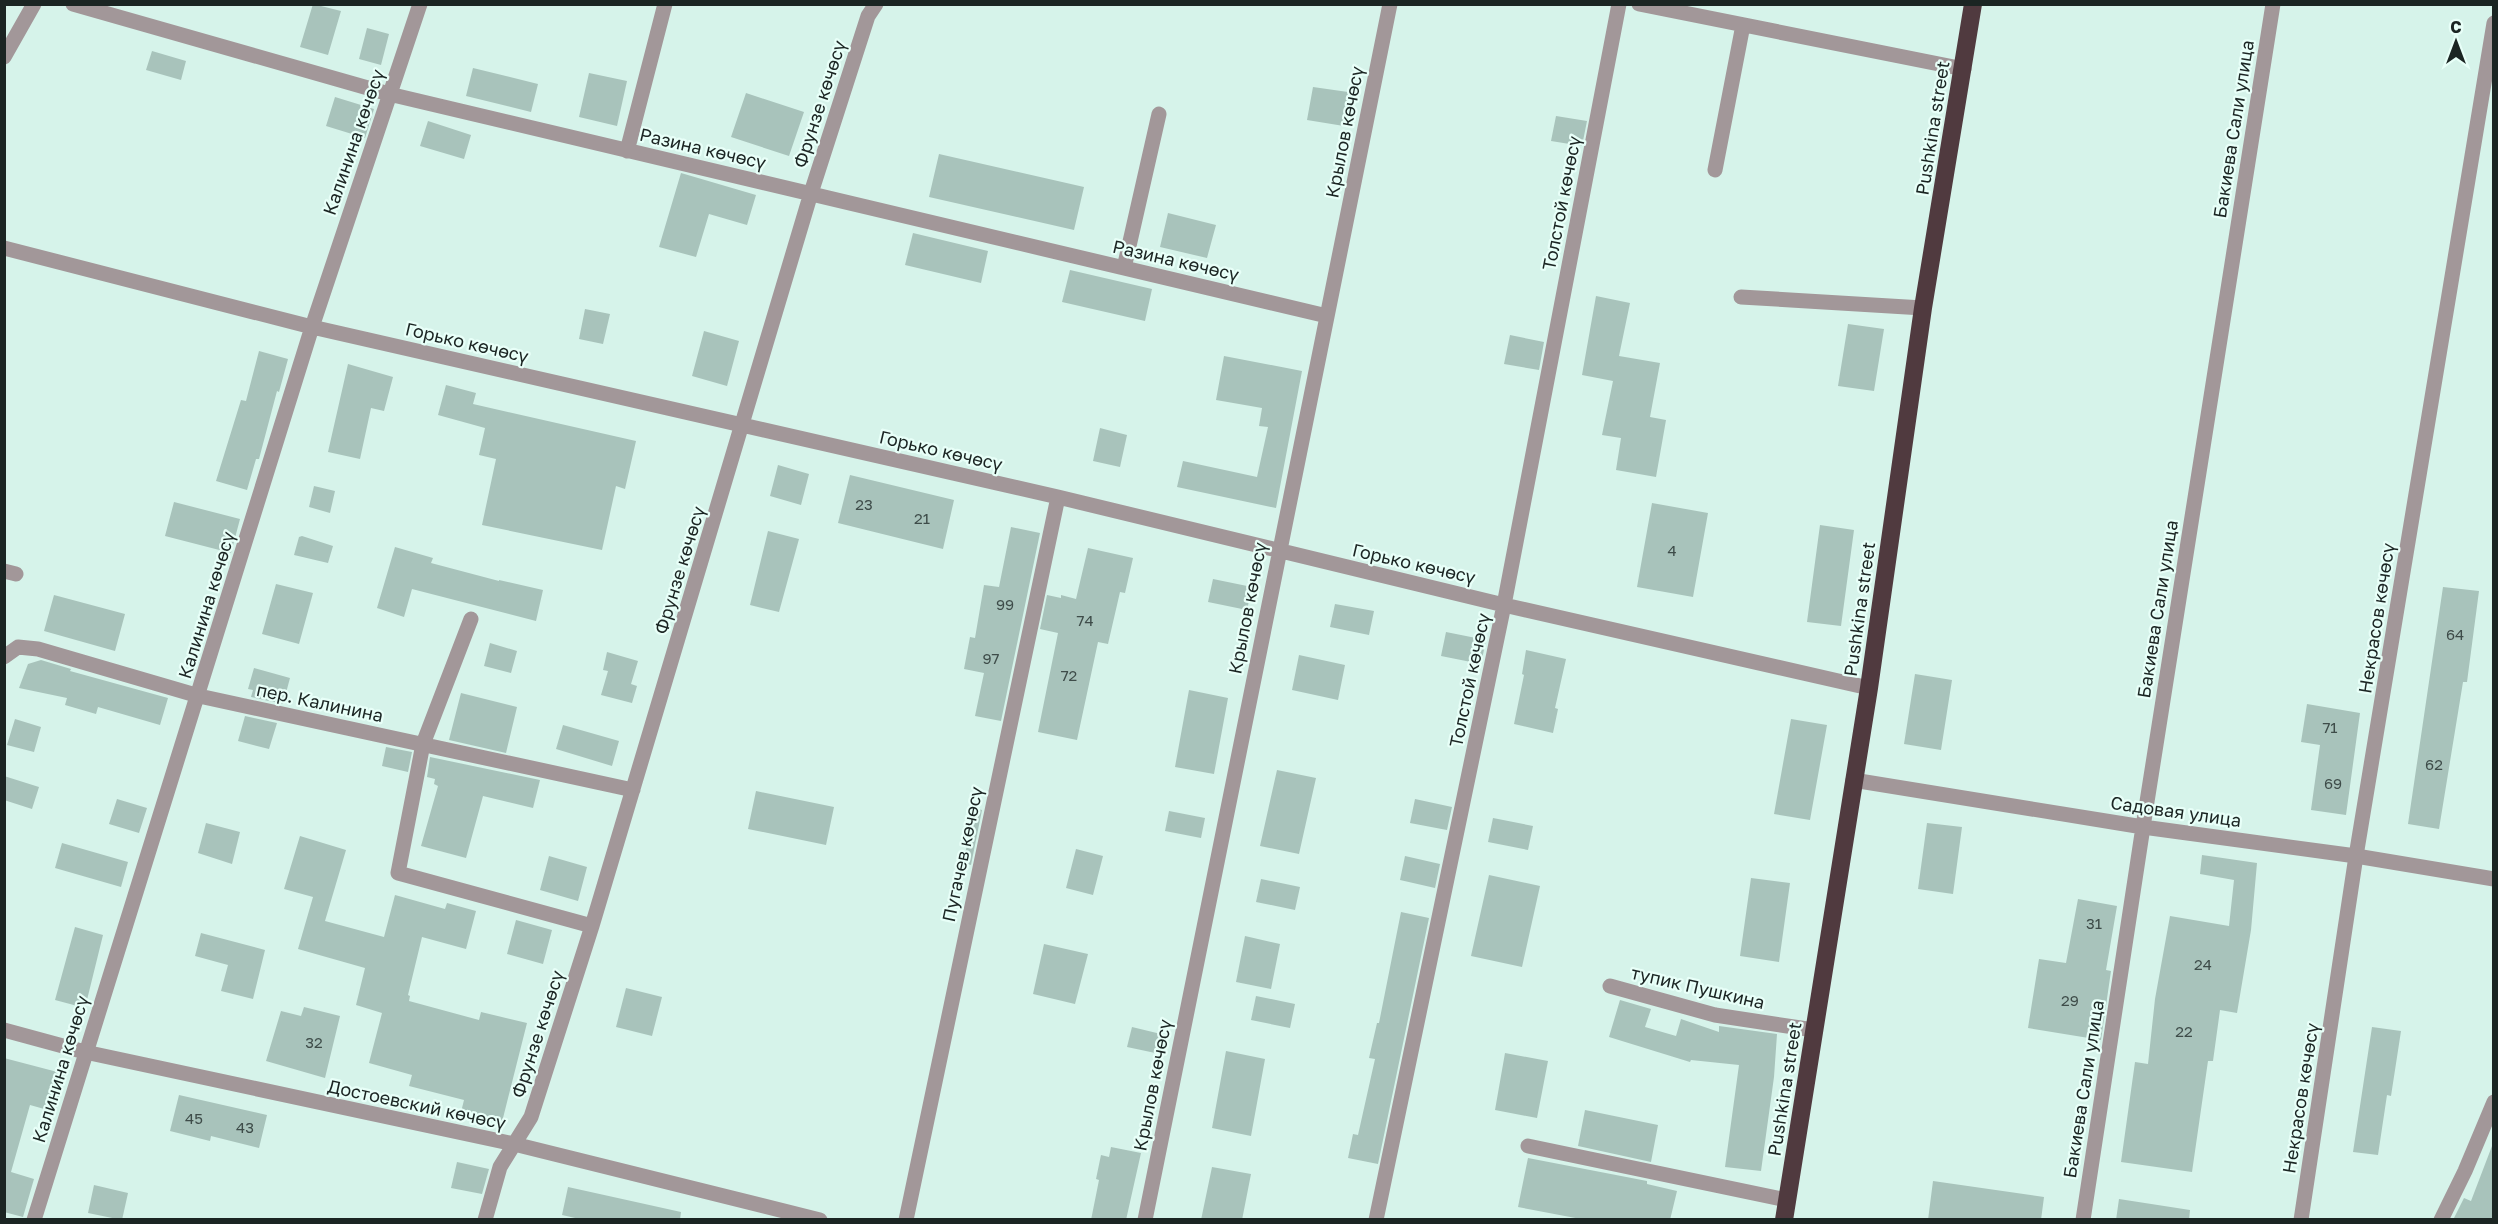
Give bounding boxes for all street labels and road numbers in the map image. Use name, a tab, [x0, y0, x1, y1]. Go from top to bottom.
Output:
street label: Фрунзе көчөсү	[788, 37, 850, 171]
street label: Бакиева Сали улица	[2208, 38, 2258, 220]
street label: Pushkina street	[1911, 59, 1953, 197]
street label: Крылов көчөсү	[1320, 64, 1368, 200]
street label: Калинина көчөсү	[318, 66, 388, 218]
street label: Разина көчөсү	[638, 123, 768, 173]
street label: Толстой көчөсү	[1537, 134, 1585, 272]
street label: Разина көчөсү	[1111, 235, 1241, 285]
street label: Горько көчөсү	[403, 317, 531, 367]
street label: Горько көчөсү	[877, 425, 1005, 475]
street label: Фрунзе көчөсү	[649, 503, 709, 637]
street label: Бакиева Сали улица	[2132, 518, 2182, 700]
street label: Калинина көчөсү	[173, 529, 239, 681]
street label: Горько көчөсү	[1350, 538, 1478, 588]
street label: Крылов көчөсү	[1223, 540, 1271, 676]
street label: Pushkina street	[1839, 540, 1879, 678]
street label: Некрасов көчөсү	[2353, 541, 2399, 695]
street label: Толстой көчөсү	[1444, 611, 1494, 749]
street label: пер. Калинина	[255, 678, 385, 726]
street label: Пугачев көчөсү	[937, 784, 987, 924]
street label: Садовая улица	[2109, 791, 2243, 831]
street label: тупик Пушкина	[1629, 961, 1767, 1013]
street label: Фрунзе көчөсү	[506, 967, 568, 1101]
street label: Калинина көчөсү	[27, 993, 93, 1145]
street label: Бакиева Сали улица	[2058, 998, 2108, 1180]
street label: Крылов көчөсү	[1128, 1017, 1176, 1153]
street label: Pushkina street	[1763, 1020, 1805, 1158]
street label: Некрасов көчөсү	[2277, 1021, 2323, 1175]
street label: Достоевский көчөсү	[326, 1074, 508, 1134]

